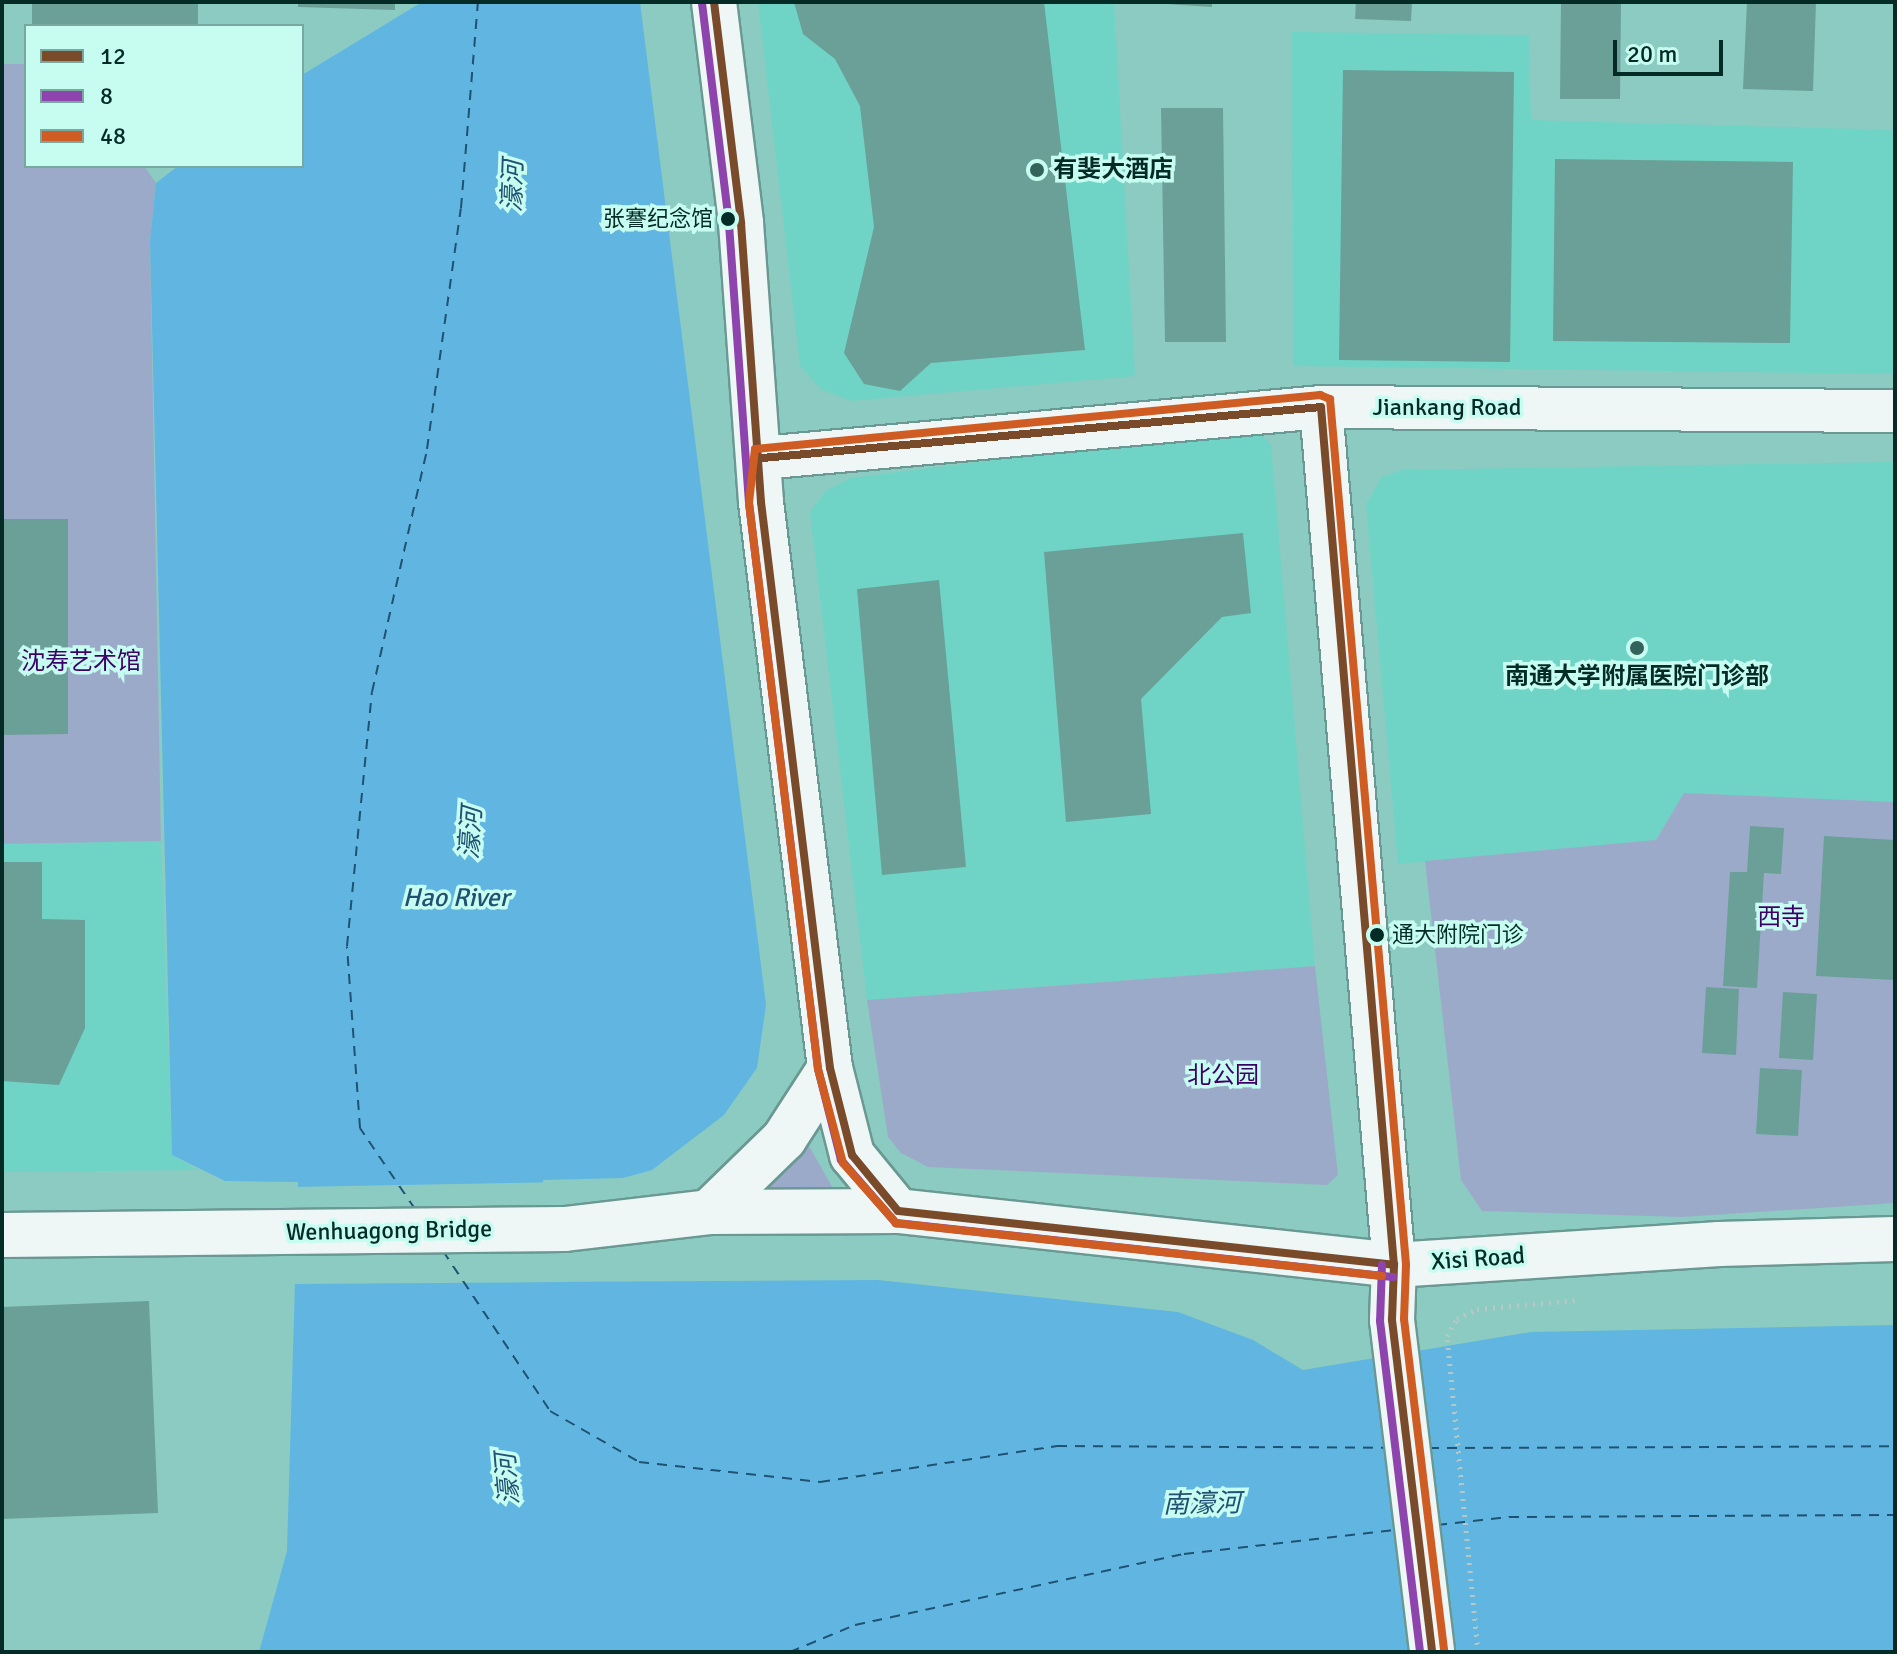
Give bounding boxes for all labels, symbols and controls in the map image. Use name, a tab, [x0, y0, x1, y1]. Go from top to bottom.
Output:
legend	[24, 24, 304, 168]
scale bar	[1617, 24, 1727, 74]
text: 20 m	[1627, 39, 1677, 69]
text: 12	[100, 41, 126, 71]
text: 8	[100, 81, 113, 111]
text: 48	[100, 121, 126, 151]
place label: 有斐大酒店	[1053, 156, 1173, 184]
water label: 濠河	[498, 159, 530, 213]
marker: 有斐大酒店	[1028, 161, 1046, 179]
place label: 张謇纪念馆	[603, 206, 713, 232]
marker: 张謇纪念馆	[720, 211, 736, 227]
street label: Jiankang Road	[1372, 394, 1522, 422]
marker: 南通大学附属医院门诊部	[1626, 637, 1648, 659]
park label: 沈寿艺术馆	[21, 648, 141, 676]
place label: 南通大学附属医院门诊部	[1505, 663, 1769, 691]
water label: 濠河	[455, 806, 489, 860]
water label: Hao River	[403, 883, 509, 915]
park label: 西寺	[1757, 904, 1805, 932]
place label: 通大附院门诊	[1392, 922, 1524, 948]
marker: 通大附院门诊	[1369, 927, 1385, 943]
park label: 北公园	[1187, 1062, 1259, 1090]
street label: Wenhuagong Bridge	[286, 1215, 492, 1247]
street label: Xisi Road	[1430, 1241, 1526, 1277]
water label: 濠河	[491, 1452, 527, 1506]
water label: 南濠河	[1163, 1489, 1241, 1521]

